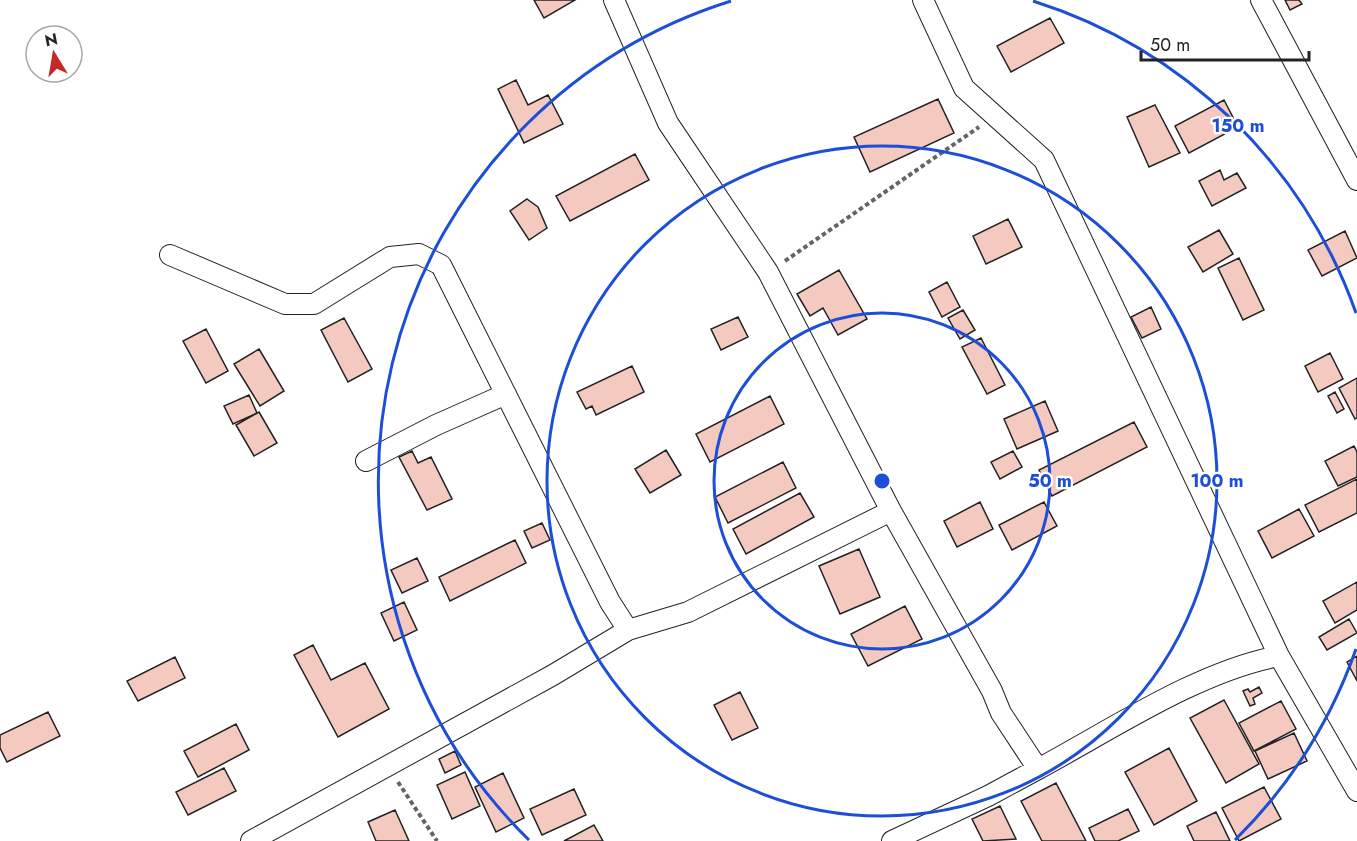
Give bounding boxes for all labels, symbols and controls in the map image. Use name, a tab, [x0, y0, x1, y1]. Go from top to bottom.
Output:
north arrow	[24, 24, 84, 84]
scale bar	[1141, 24, 1309, 62]
text: N	[43, 27, 60, 52]
text: 50 m	[1150, 32, 1190, 58]
text: 150 m	[1212, 113, 1264, 139]
text: 50 m	[1028, 468, 1072, 494]
text: 100 m	[1190, 468, 1244, 494]
centre of rings	[872, 471, 892, 491]

